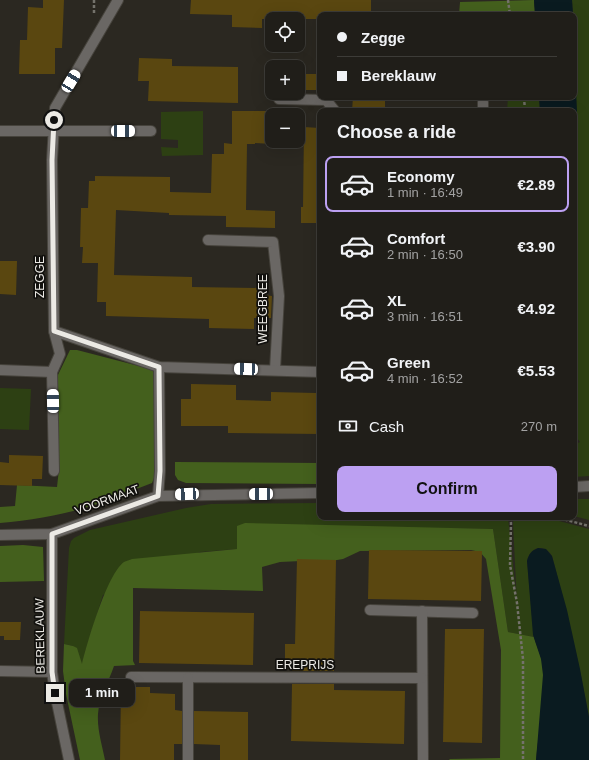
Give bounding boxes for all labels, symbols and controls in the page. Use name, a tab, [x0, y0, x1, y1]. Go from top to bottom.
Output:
map controls	[265, 12, 305, 148]
button: locate	[265, 12, 305, 52]
text: Zegge	[361, 29, 405, 46]
button: +	[265, 60, 305, 100]
text: Bereklauw	[361, 67, 436, 84]
car	[60, 68, 82, 94]
button: −	[265, 108, 305, 148]
route start	[45, 111, 63, 129]
text: Choose a ride	[337, 122, 456, 142]
car	[111, 125, 135, 137]
icon: car	[339, 166, 375, 202]
text: Economy	[387, 168, 455, 185]
text: €2.89	[517, 176, 555, 193]
text: 1 min · 16:49	[387, 185, 463, 200]
icon: car	[339, 228, 375, 264]
text: Comfort	[387, 230, 445, 247]
text: €3.90	[517, 238, 555, 255]
text: 2 min · 16:50	[387, 247, 463, 262]
street label: ZEGGE	[33, 256, 47, 298]
street label: WEEGBREE	[256, 274, 270, 344]
icon: car	[339, 290, 375, 326]
text: XL	[387, 292, 406, 309]
text: €4.92	[517, 300, 555, 317]
text: 3 min · 16:51	[387, 309, 463, 324]
icon: car	[339, 352, 375, 388]
text: Green	[387, 354, 430, 371]
text: €5.53	[517, 362, 555, 379]
car	[234, 363, 258, 375]
text: 4 min · 16:52	[387, 371, 463, 386]
car	[47, 389, 59, 413]
icon: cash	[337, 415, 359, 437]
text: Cash	[369, 418, 404, 435]
text: 270 m	[521, 419, 557, 434]
button: Confirm	[337, 466, 557, 512]
street label: VOORMAAT	[73, 482, 142, 518]
car	[175, 487, 199, 501]
car	[249, 488, 273, 500]
street label: BEREKLAUW	[32, 598, 48, 674]
street label: EREPRIJS	[276, 658, 334, 672]
callout: 1 min	[69, 679, 135, 707]
route end	[46, 684, 64, 702]
text: 1 min	[85, 685, 119, 700]

